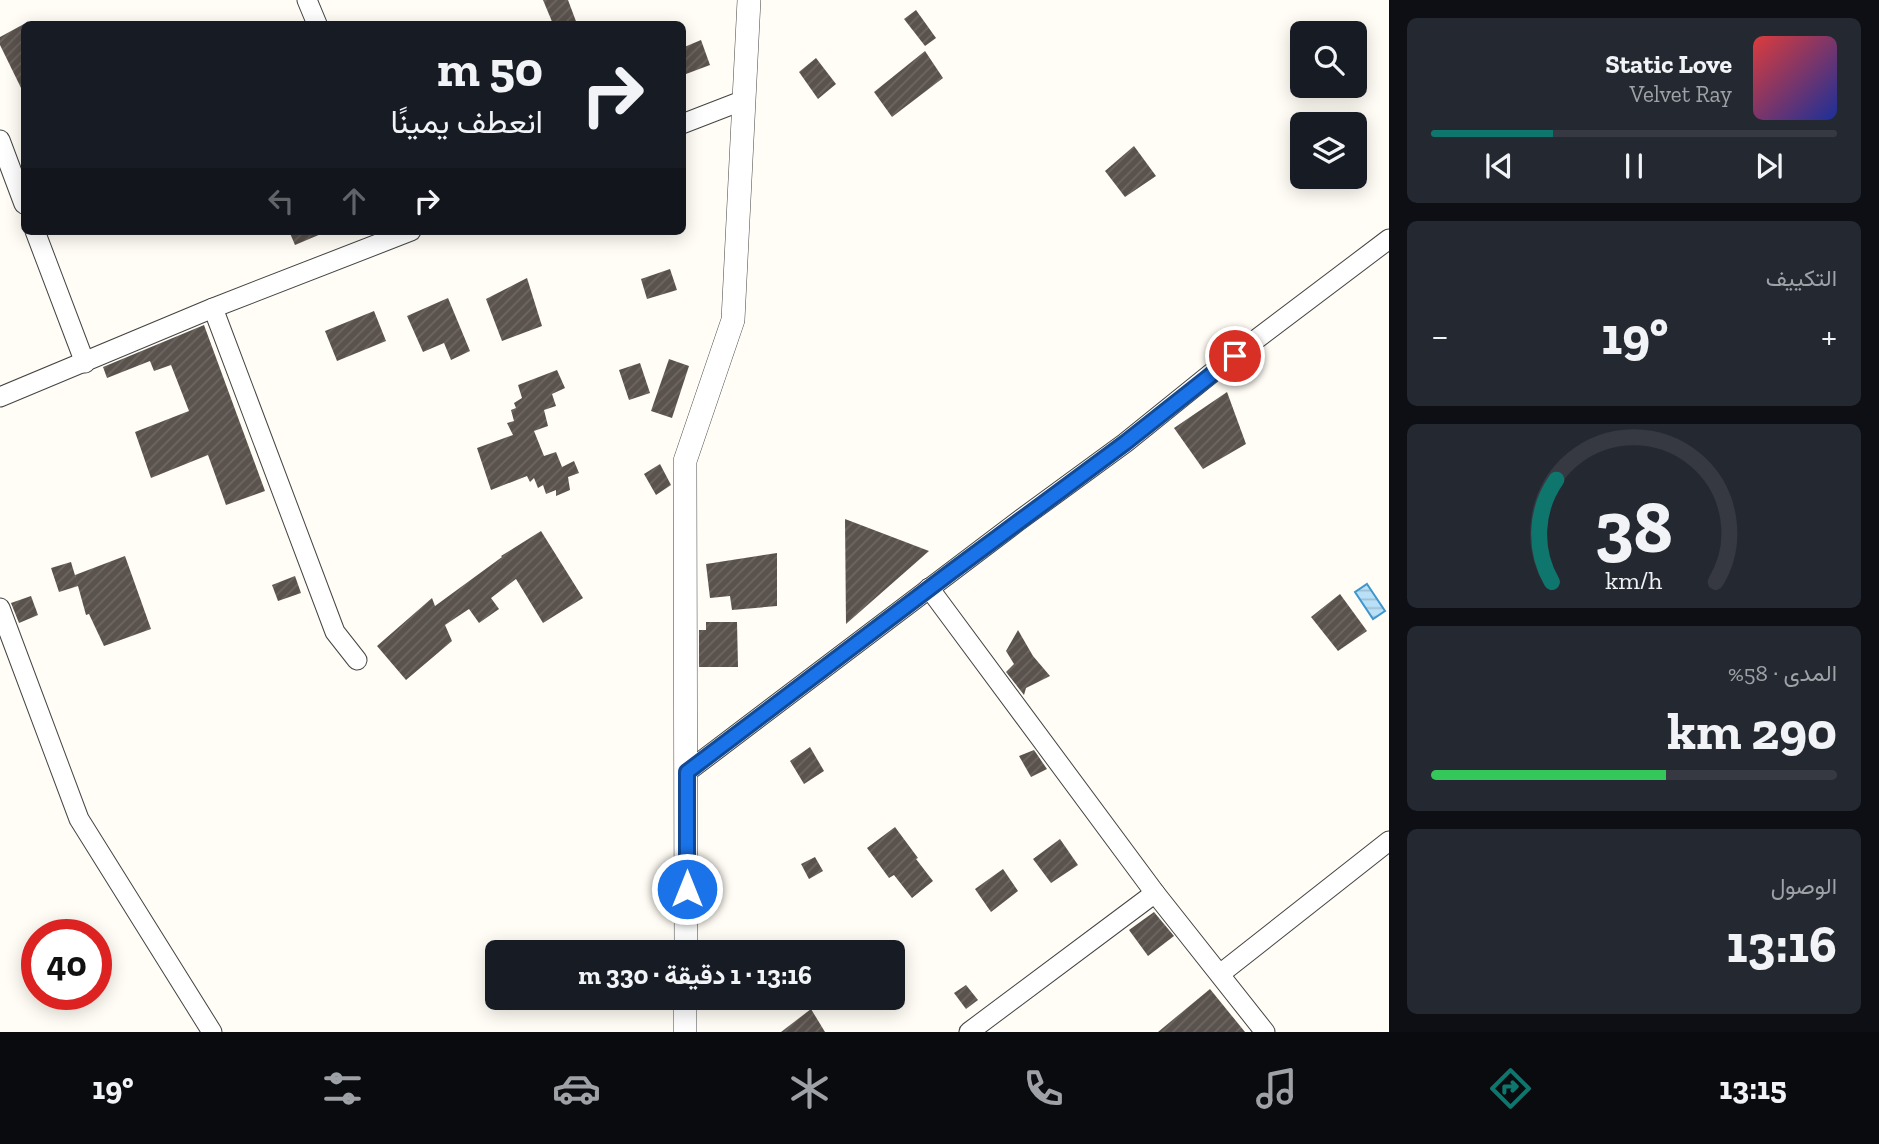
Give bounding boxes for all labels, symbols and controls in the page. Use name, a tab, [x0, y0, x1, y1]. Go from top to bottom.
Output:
map controls	[1290, 21, 1367, 189]
button: search	[1290, 21, 1367, 98]
text: 50 m	[437, 40, 543, 99]
text: Static Love	[1605, 48, 1732, 80]
icon: right	[567, 49, 658, 140]
text: Velvet Ray	[1630, 80, 1732, 108]
text: انعطف يمينًا	[390, 103, 543, 141]
button: layers	[1290, 112, 1367, 189]
icon: previous	[1480, 147, 1518, 185]
icon: pause	[1615, 147, 1653, 185]
icon: next	[1750, 147, 1788, 185]
icon: left	[262, 182, 300, 220]
icon: ahead	[335, 182, 373, 220]
icon: right	[408, 182, 446, 220]
text: التكييف	[1766, 264, 1837, 292]
text: 19°	[1601, 305, 1668, 367]
text: −	[1431, 313, 1449, 359]
text: +	[1821, 313, 1837, 359]
pin	[1205, 326, 1265, 386]
icon: arrive	[1216, 337, 1254, 375]
text: 38	[1595, 483, 1673, 571]
text: km/h	[1605, 565, 1663, 595]
text: المدى · 58%	[1728, 659, 1837, 687]
text: 290 km	[1667, 700, 1837, 762]
position arrow	[650, 852, 724, 926]
text: الوصول	[1771, 872, 1837, 900]
text: 13:16	[1726, 913, 1837, 975]
speed limit sign: 40	[21, 919, 112, 1010]
text: 13:16 · 1 دقيقة · 330 m	[578, 959, 812, 991]
icon: filters	[318, 1064, 367, 1113]
icon: car	[552, 1064, 601, 1113]
icon: climate	[785, 1064, 834, 1113]
icon: phone	[1019, 1064, 1068, 1113]
icon: music	[1252, 1064, 1301, 1113]
icon: directions	[1486, 1064, 1535, 1113]
text: 19°	[92, 1069, 134, 1107]
text: 13:15	[1719, 1069, 1787, 1107]

